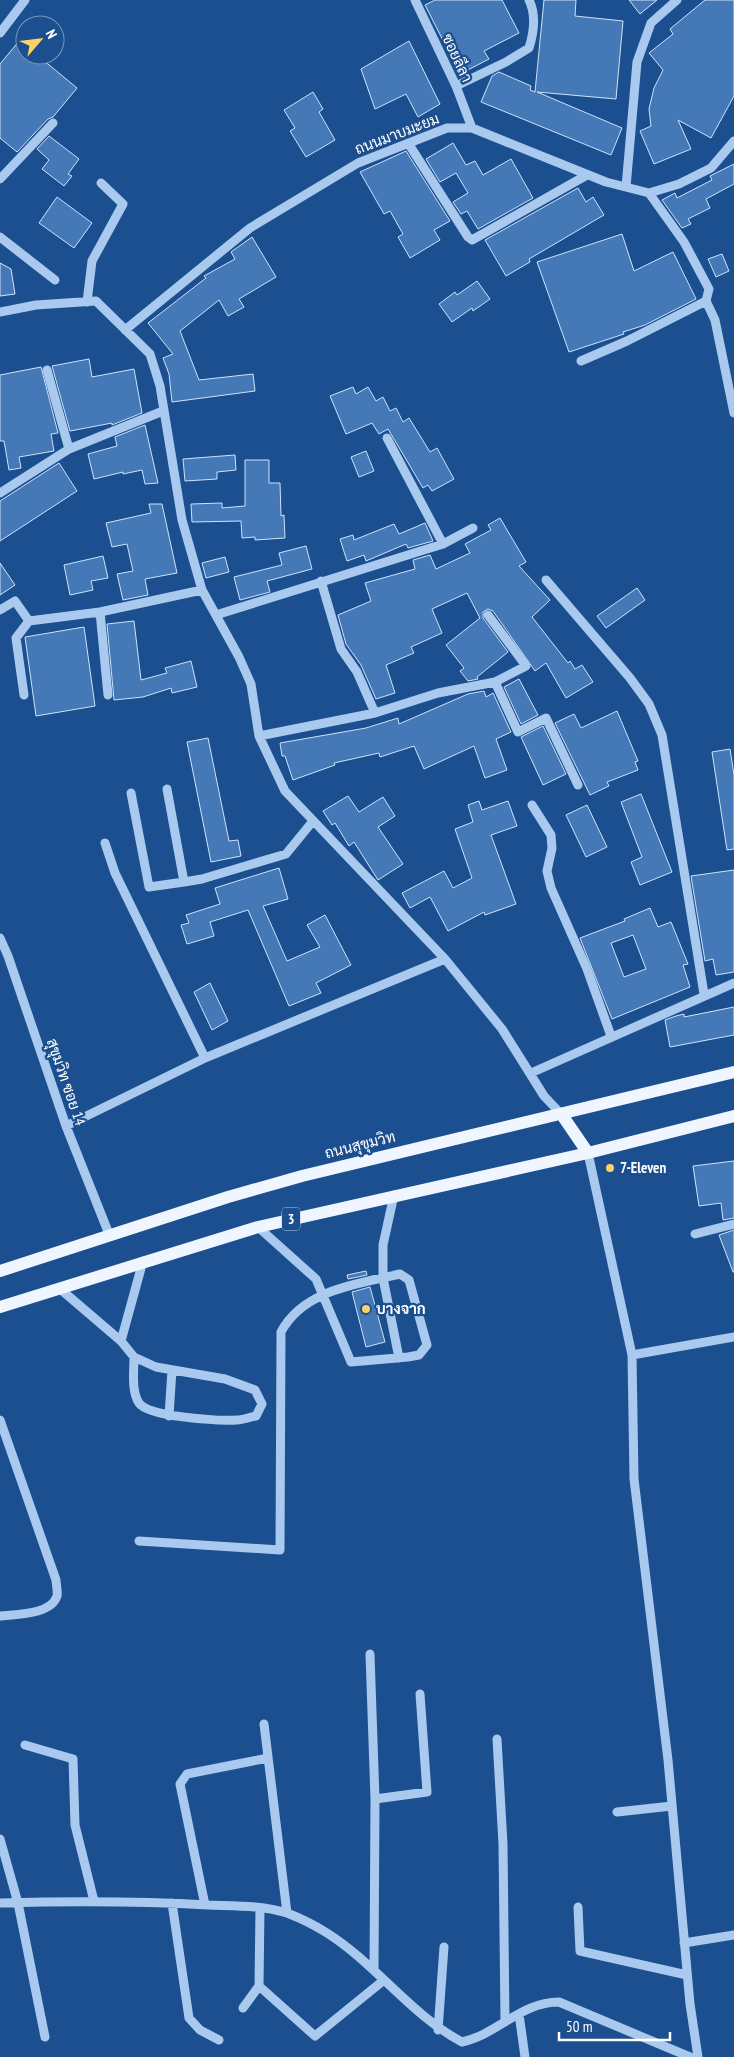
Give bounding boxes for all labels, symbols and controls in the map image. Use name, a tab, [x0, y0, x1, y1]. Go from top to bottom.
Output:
north arrow	[15, 15, 65, 65]
text: N	[42, 26, 61, 41]
street label: ซอยลีลา	[438, 31, 477, 85]
street label: ถนนมาบมะยม	[352, 109, 442, 158]
street label: สุขุมวิท ซอย 14	[41, 1036, 90, 1129]
street label: ถนนสุขุมวิท	[323, 1127, 398, 1164]
place label: 7-Eleven	[620, 1158, 667, 1177]
marker: 7-Eleven	[604, 1162, 616, 1174]
road number: 3	[282, 1208, 300, 1230]
place label: บางจาก	[376, 1299, 426, 1318]
marker: บางจาก	[360, 1303, 372, 1315]
scale bar	[559, 2010, 670, 2042]
text: 50 m	[566, 2017, 592, 2036]

